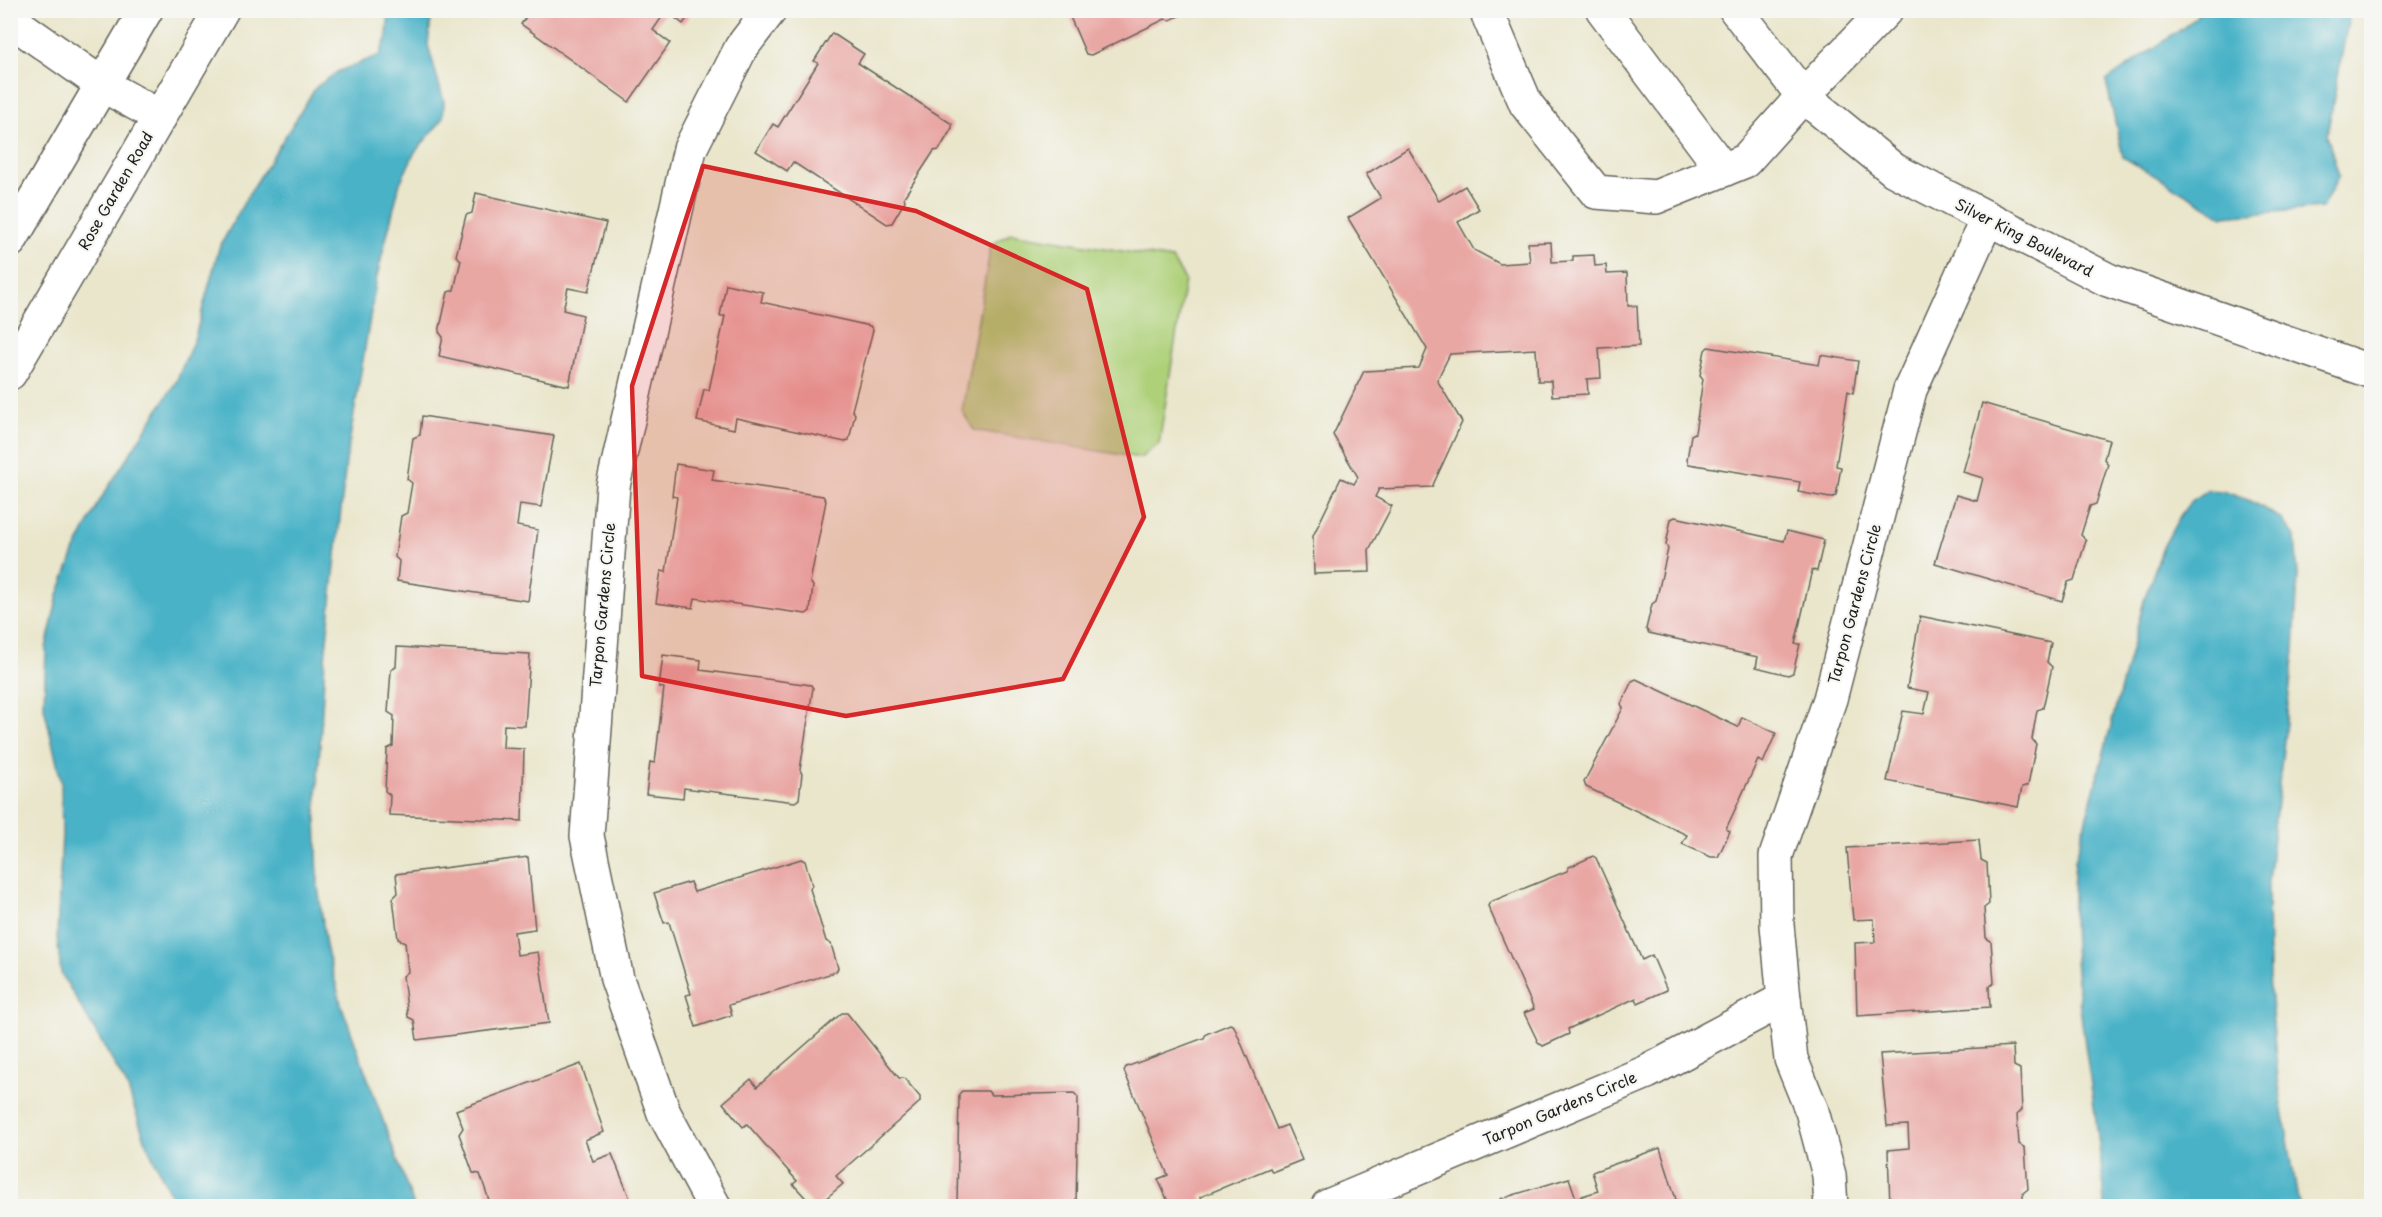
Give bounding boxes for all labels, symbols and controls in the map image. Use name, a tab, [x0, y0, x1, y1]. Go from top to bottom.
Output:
street label: Rose Garden Road	[71, 127, 158, 254]
street label: Silver King Boulevard	[1952, 192, 2098, 282]
street label: Tarpon Gardens Circle	[1821, 521, 1886, 686]
street label: Tarpon Gardens Circle	[583, 522, 620, 688]
street label: Tarpon Gardens Circle	[1479, 1065, 1640, 1150]

